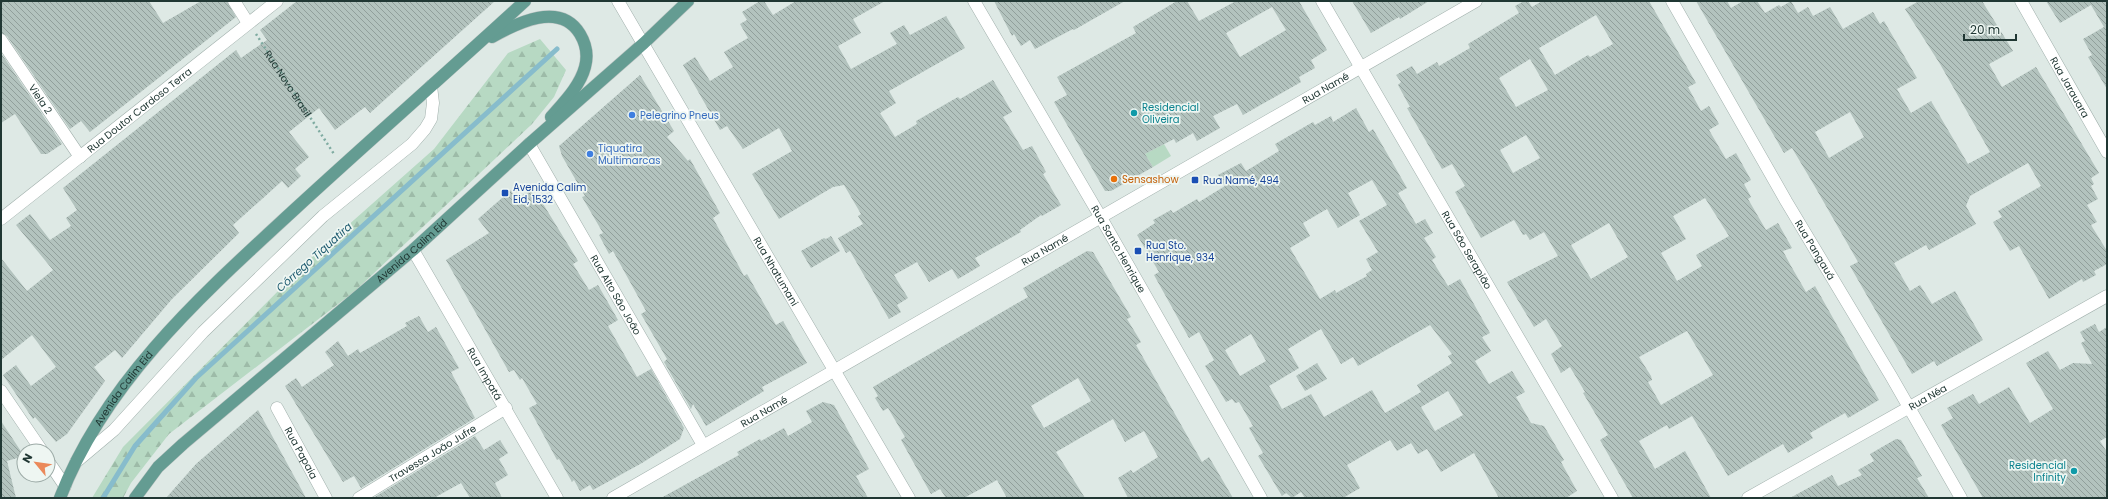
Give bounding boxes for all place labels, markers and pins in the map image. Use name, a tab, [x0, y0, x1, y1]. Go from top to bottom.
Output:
place label: Residencial Oliveira	[1142, 100, 1199, 127]
place label: Pelegrino Pneus	[640, 108, 719, 123]
marker: Residencial Oliveira	[1129, 108, 1139, 118]
marker: Pelegrino Pneus	[627, 110, 637, 120]
place label: Tiquatira Multimarcas	[598, 141, 660, 168]
marker: Tiquatira Multimarcas	[585, 149, 595, 159]
place label: Sensashow	[1122, 172, 1179, 187]
place label: Rua Namé, 494	[1203, 173, 1279, 188]
marker: Sensashow	[1109, 174, 1119, 184]
marker: Rua Namé, 494	[1190, 175, 1200, 185]
place label: Avenida Calim Eid, 1532	[513, 180, 586, 207]
marker: Avenida Calim Eid, 1532	[500, 188, 510, 198]
place label: Rua Sto. Henrique, 934	[1146, 238, 1214, 265]
marker: Rua Sto. Henrique, 934	[1133, 246, 1143, 256]
place label: Residencial Infinity	[2009, 458, 2066, 485]
marker: Residencial Infinity	[2069, 466, 2079, 476]

